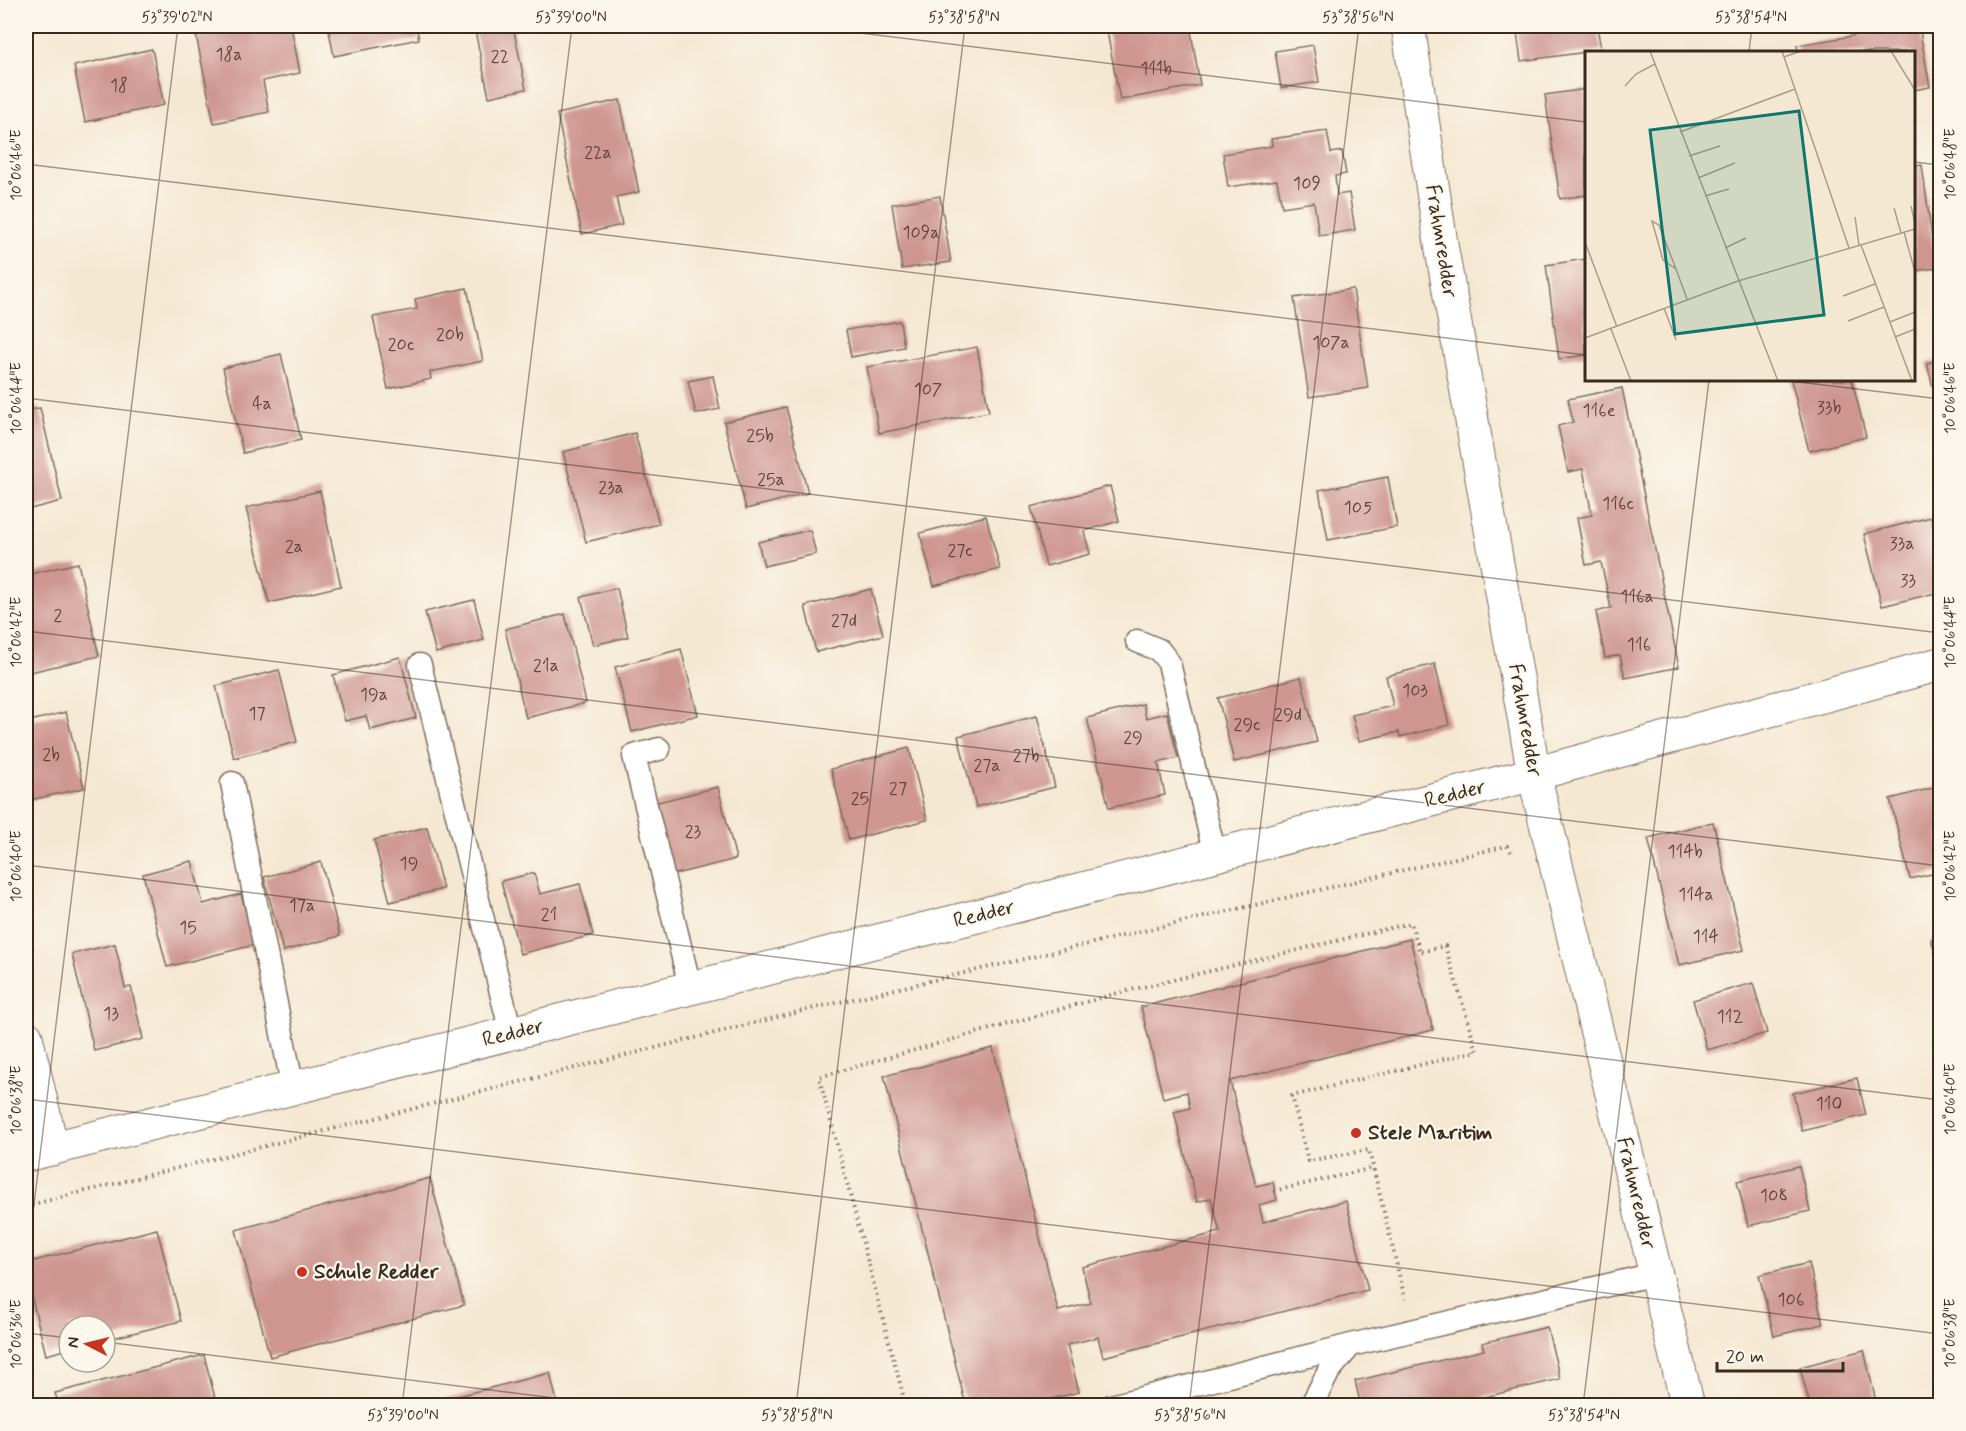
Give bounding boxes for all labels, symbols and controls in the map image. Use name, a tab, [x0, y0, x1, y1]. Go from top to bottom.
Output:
text: 53°39'02"N	[141, 8, 213, 28]
text: 53°39'00"N	[535, 8, 607, 28]
text: 53°38'58"N	[928, 8, 1000, 28]
text: 53°38'56"N	[1322, 8, 1394, 28]
text: 53°38'54"N	[1715, 8, 1787, 28]
house number: 18a	[215, 43, 243, 67]
house number: 22	[491, 45, 509, 69]
inset map	[1585, 51, 1915, 381]
house number: 111b	[1140, 57, 1172, 81]
house number: 18	[110, 74, 128, 98]
text: 10°06'48"E	[1941, 128, 1961, 200]
text: 10°06'46"E	[7, 129, 27, 201]
house number: 22a	[584, 141, 612, 165]
house number: 109	[1293, 172, 1321, 196]
street label: Frahmredder	[1418, 182, 1464, 300]
house number: 109a	[902, 221, 940, 245]
house number: 20b	[436, 323, 464, 347]
house number: 107a	[1312, 331, 1350, 355]
house number: 20c	[388, 333, 414, 357]
text: 10°06'44"E	[7, 362, 27, 434]
text: 10°06'46"E	[1941, 362, 1961, 434]
house number: 107	[914, 378, 942, 402]
house number: 4a	[252, 392, 272, 416]
house number: 33b	[1817, 396, 1841, 420]
house number: 116e	[1582, 399, 1616, 423]
house number: 25b	[746, 424, 774, 448]
house number: 25a	[757, 468, 785, 492]
house number: 23a	[598, 476, 624, 500]
house number: 116c	[1602, 492, 1634, 516]
house number: 105	[1344, 496, 1372, 520]
house number: 33a	[1889, 532, 1915, 556]
house number: 2a	[285, 535, 303, 559]
house number: 27c	[947, 539, 973, 563]
house number: 33	[1900, 569, 1916, 593]
house number: 116a	[1620, 585, 1654, 609]
text: 10°06'42"E	[7, 596, 27, 668]
text: 10°06'44"E	[1941, 596, 1961, 668]
house number: 2	[54, 604, 63, 628]
house number: 27d	[831, 609, 857, 633]
house number: 116	[1627, 633, 1651, 657]
house number: 21a	[533, 654, 559, 678]
street label: Frahmredder	[1501, 661, 1549, 779]
house number: 103	[1402, 679, 1428, 703]
house number: 19a	[360, 683, 388, 707]
house number: 17	[248, 702, 266, 726]
house number: 29d	[1274, 703, 1302, 727]
house number: 29c	[1234, 713, 1260, 737]
house number: 29	[1123, 726, 1143, 750]
house number: 2b	[42, 743, 60, 767]
house number: 27b	[1013, 744, 1040, 768]
house number: 27a	[973, 754, 1001, 778]
street label: Redder	[1421, 773, 1489, 815]
house number: 27	[889, 777, 907, 801]
house number: 25	[851, 787, 869, 811]
house number: 23	[685, 820, 702, 844]
text: 10°06'40"E	[7, 830, 27, 902]
text: 10°06'42"E	[1941, 830, 1961, 902]
house number: 114b	[1667, 840, 1703, 864]
house number: 19	[400, 852, 418, 876]
house number: 114a	[1678, 883, 1714, 907]
street label: Redder	[950, 893, 1018, 935]
house number: 17a	[289, 894, 315, 918]
house number: 21	[541, 903, 557, 927]
house number: 15	[179, 916, 197, 940]
house number: 114	[1693, 925, 1720, 949]
house number: 13	[103, 1002, 119, 1026]
house number: 112	[1717, 1005, 1744, 1029]
street label: Redder	[479, 1012, 547, 1054]
text: 10°06'40"E	[1941, 1063, 1961, 1135]
text: 10°06'38"E	[7, 1065, 27, 1135]
house number: 110	[1816, 1092, 1842, 1116]
place label: Stele Maritim	[1368, 1119, 1493, 1147]
marker: Stele Maritim	[1349, 1126, 1363, 1140]
street label: Frahmredder	[1610, 1134, 1663, 1252]
house number: 108	[1760, 1184, 1788, 1208]
place label: Schule Redder	[314, 1258, 440, 1286]
marker: Schule Redder	[295, 1265, 309, 1279]
house number: 106	[1778, 1288, 1804, 1312]
text: 10°06'38"E	[1941, 1298, 1961, 1368]
text: 10°06'36"E	[7, 1299, 27, 1369]
north arrow	[57, 1314, 117, 1374]
scale bar	[1717, 1335, 1843, 1373]
text: N	[63, 1336, 85, 1349]
text: 20 m	[1726, 1345, 1764, 1369]
text: 53°39'00"N	[367, 1406, 439, 1426]
text: 53°38'58"N	[761, 1406, 833, 1426]
text: 53°38'56"N	[1154, 1406, 1226, 1426]
text: 53°38'54"N	[1548, 1406, 1620, 1426]

